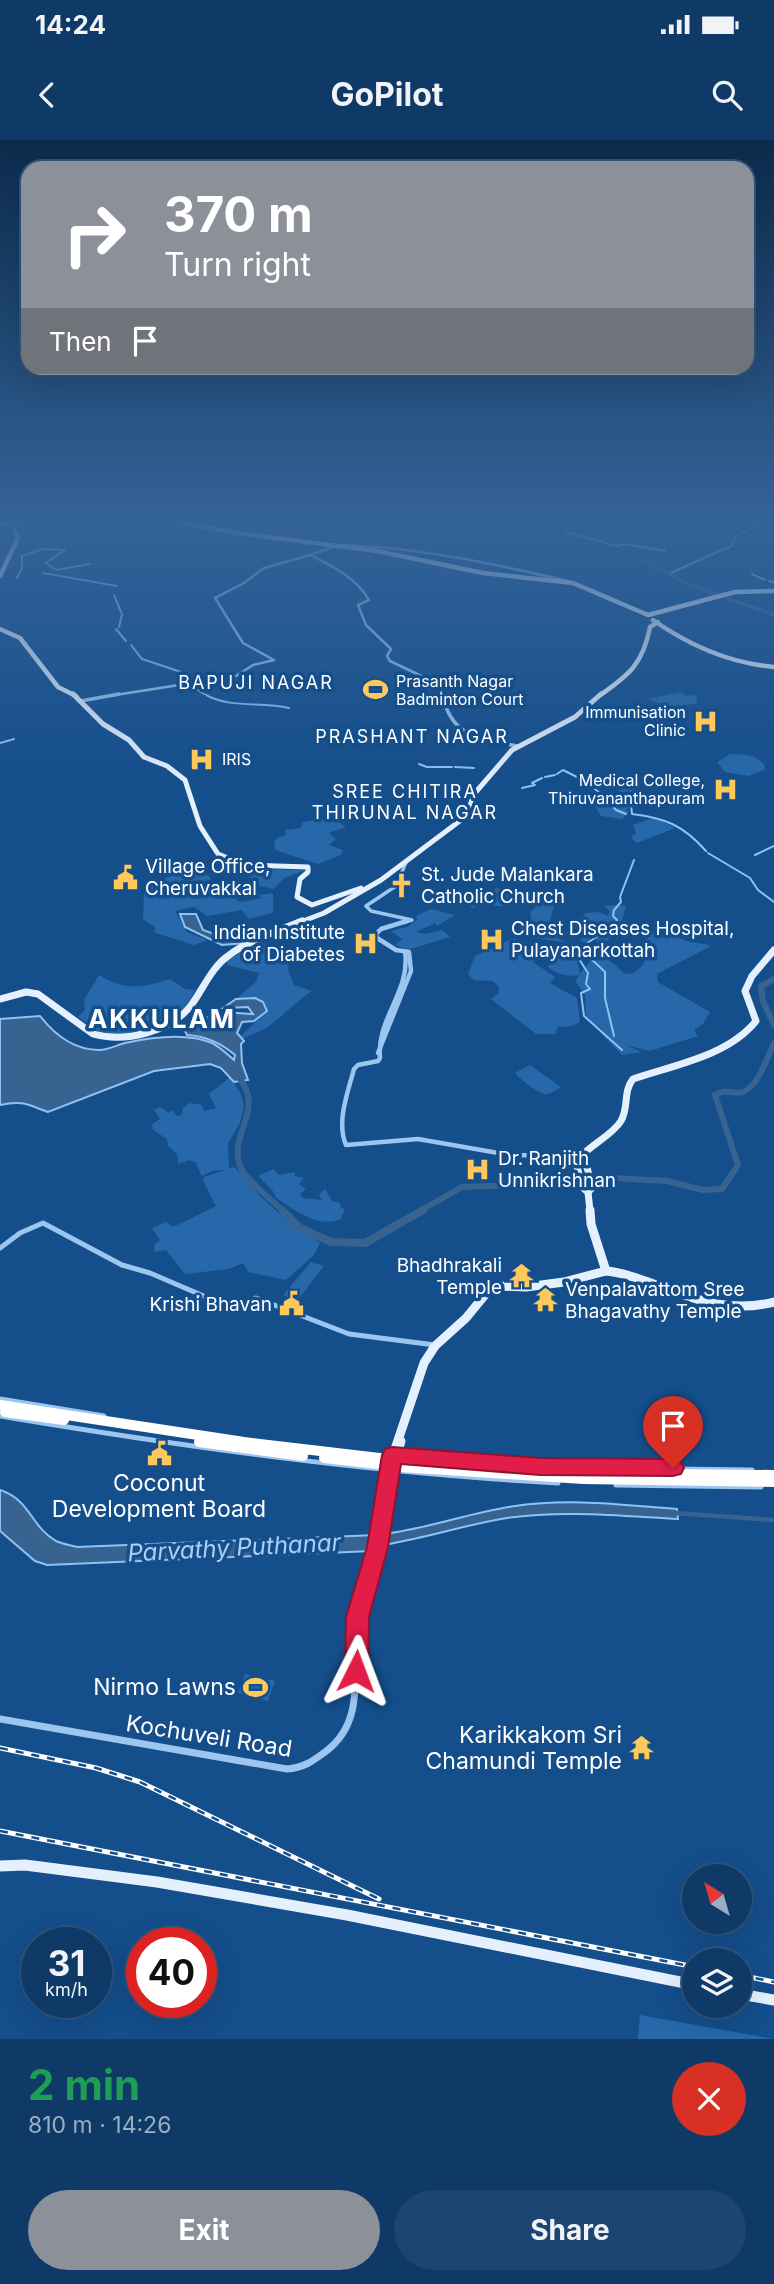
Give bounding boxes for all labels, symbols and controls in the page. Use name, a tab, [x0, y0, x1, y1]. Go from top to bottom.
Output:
text: 14:24	[35, 9, 106, 40]
text: GoPilot	[330, 75, 444, 114]
icon: back	[28, 76, 66, 114]
icon: search	[708, 76, 746, 114]
text: 370 m	[164, 185, 313, 244]
icon: right	[49, 189, 140, 280]
text: Turn right	[164, 245, 311, 284]
icon: arrive	[126, 322, 164, 360]
text: Then	[49, 326, 112, 357]
place label: Prasanth Nagar Badminton Court	[396, 671, 523, 709]
district label: BAPUJI NAGAR	[178, 672, 334, 693]
sports icon: Prasanth Nagar Badminton Court	[362, 676, 390, 704]
place label: Immunisation Clinic	[585, 702, 686, 740]
hospital icon: Immunisation Clinic	[692, 707, 720, 735]
district label: PRASHANT NAGAR	[315, 726, 509, 747]
hospital icon: IRIS	[188, 745, 216, 773]
place label: IRIS	[222, 749, 251, 769]
place label: Medical College, Thiruvananthapuram	[548, 770, 705, 808]
hospital icon: Medical College, Thiruvananthapuram	[711, 775, 739, 803]
district label: SREE CHITIRA THIRUNAL NAGAR	[312, 781, 498, 823]
place label: Village Office, Cheruvakkal	[145, 855, 271, 900]
public building icon: Village Office, Cheruvakkal	[111, 863, 139, 891]
place label: St. Jude Malankara Catholic Church	[421, 863, 594, 908]
church icon: St. Jude Malankara Catholic Church	[387, 871, 415, 899]
place label: Chest Diseases Hospital, Pulayanarkottah	[511, 917, 734, 962]
place label: Indian Institute of Diabetes	[213, 921, 345, 966]
hospital icon: Chest Diseases Hospital, Pulayanarkottah	[477, 925, 505, 953]
hospital icon: Indian Institute of Diabetes	[351, 929, 379, 957]
district label: AKKULAM	[88, 1003, 236, 1034]
place label: Dr. Ranjith Unnikrishnan	[498, 1147, 616, 1192]
hospital icon: Dr. Ranjith Unnikrishnan	[464, 1155, 492, 1183]
place label: Bhadhrakali Temple	[397, 1254, 502, 1299]
temple icon: Bhadhrakali Temple	[508, 1262, 536, 1290]
place label: Venpalavattom Sree Bhagavathy Temple	[565, 1278, 745, 1323]
temple icon: Venpalavattom Sree Bhagavathy Temple	[531, 1286, 559, 1314]
public building icon: Krishi Bhavan	[278, 1290, 306, 1318]
place label: Krishi Bhavan	[149, 1293, 272, 1316]
pin	[643, 1396, 703, 1468]
icon: arrive	[654, 1407, 692, 1445]
public building icon: Coconut Development Board	[145, 1439, 173, 1467]
place label: Coconut Development Board	[52, 1469, 266, 1523]
water label: Parvathy Puthanar	[127, 1527, 342, 1568]
position arrow	[319, 1634, 393, 1708]
place label: Nirmo Lawns	[93, 1673, 236, 1701]
sports icon: Nirmo Lawns	[242, 1673, 270, 1701]
street label: Kochuveli Road	[124, 1709, 294, 1763]
place label: Karikkakom Sri Chamundi Temple	[426, 1721, 622, 1775]
temple icon: Karikkakom Sri Chamundi Temple	[628, 1734, 656, 1762]
north arrow	[682, 1864, 752, 1934]
map controls	[682, 1864, 752, 2018]
speed limit sign: 40	[126, 1927, 217, 2018]
text: 31	[48, 1942, 85, 1984]
button: layers	[682, 1948, 752, 2018]
text: km/h	[45, 1979, 88, 2000]
text: 2 min	[28, 2059, 140, 2110]
button: close	[672, 2062, 746, 2136]
text: 810 m · 14:26	[28, 2111, 171, 2139]
button: Exit	[28, 2190, 380, 2270]
button: Share	[394, 2190, 746, 2270]

